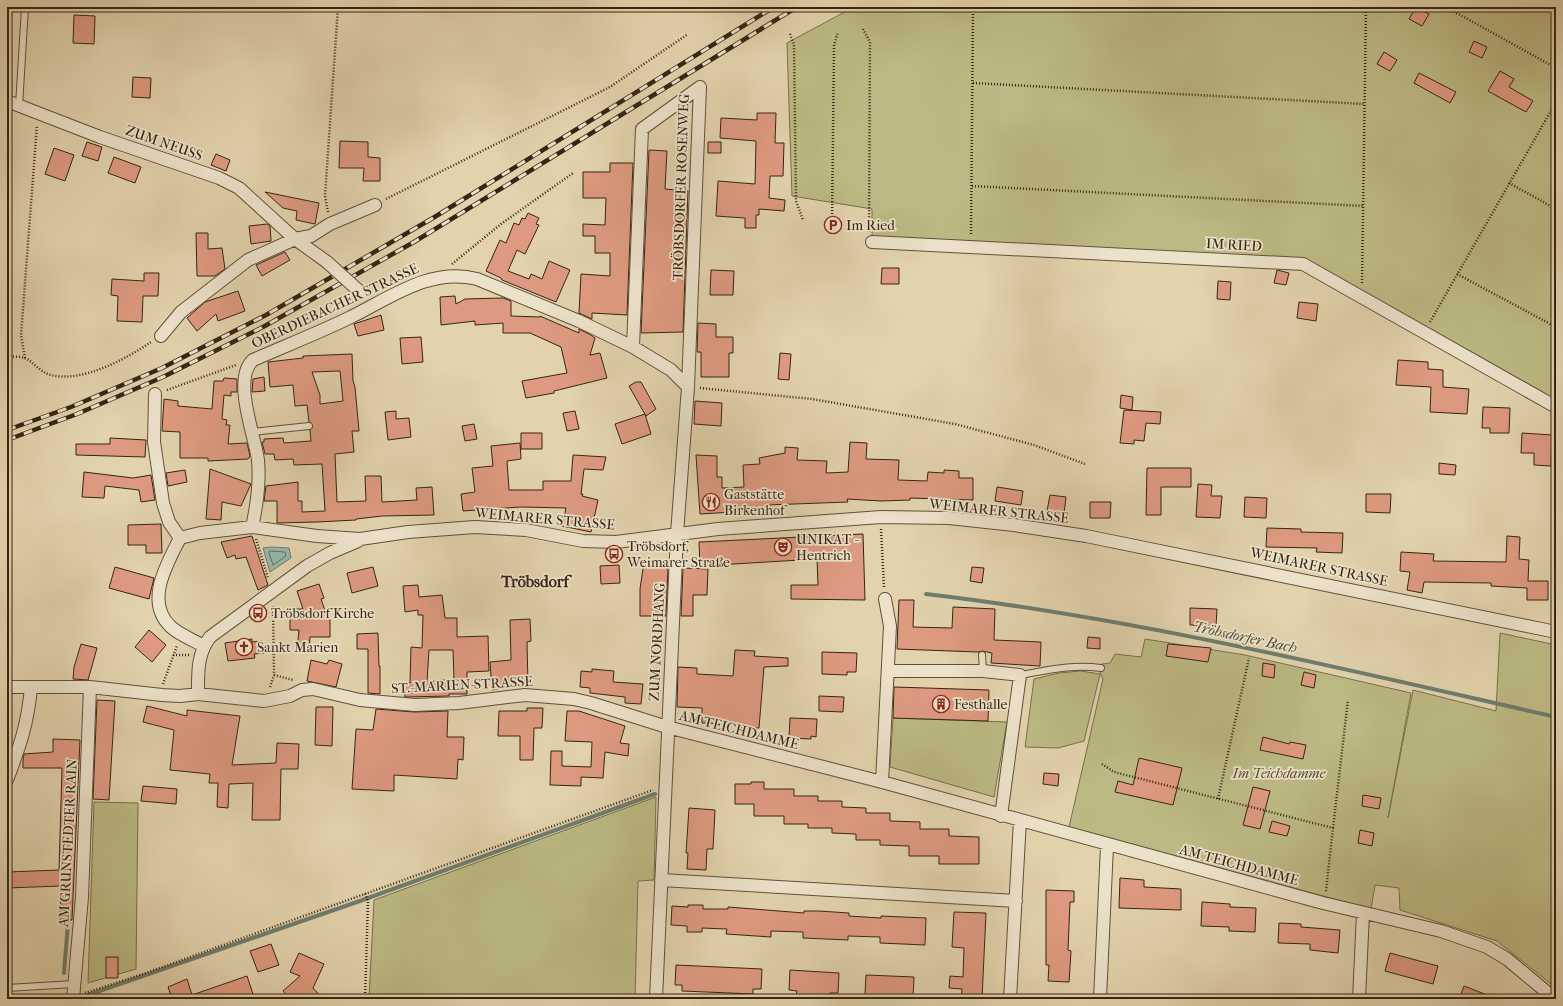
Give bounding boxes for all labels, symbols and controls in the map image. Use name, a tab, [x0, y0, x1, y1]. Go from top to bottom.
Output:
street label: TRÖBSDORFER ROSENWEG	[668, 93, 693, 281]
street label: ZUM NEUSS	[123, 122, 205, 164]
parking icon: Im Ried	[823, 215, 843, 235]
place label: Im Ried	[846, 217, 895, 234]
street label: IM RIED	[1206, 235, 1263, 255]
street label: OBERDIEBACHER STRASSE	[249, 260, 422, 352]
place label: Gaststätte Birkenhof	[724, 486, 788, 519]
restaurant icon: Gaststätte Birkenhof	[701, 492, 721, 512]
street label: WEIMARER STRASSE	[927, 495, 1070, 527]
street label: WEIMARER STRASSE	[473, 504, 616, 534]
place label: UNIKAT - Hentrich	[796, 531, 860, 564]
theatre icon: UNIKAT - Hentrich	[773, 537, 793, 557]
place label: Tröbsdorf, Weimarer Straße	[626, 538, 730, 571]
bus stop icon: Tröbsdorf, Weimarer Straße	[604, 544, 624, 564]
street label: WEIMARER STRASSE	[1248, 544, 1390, 590]
district label: Tröbsdorf	[500, 572, 572, 591]
street label: ZUM NORDHANG	[645, 582, 669, 702]
bus stop icon: Tröbsdorf Kirche	[248, 603, 268, 623]
place label: Tröbsdorf Kirche	[271, 605, 374, 622]
water label: Tröbsdorfer Bach	[1191, 617, 1299, 657]
church icon: Sankt Marien	[234, 637, 254, 657]
place label: Sankt Marien	[257, 639, 338, 656]
street label: ST.-MARIEN-STRASSE	[391, 673, 534, 697]
building icon: Festhalle	[931, 694, 951, 714]
place label: Festhalle	[954, 696, 1008, 713]
street label: AM TEICHDAMME	[677, 707, 801, 753]
street label: AM GRUNSTEDTER RAIN	[55, 758, 81, 928]
park label: Im Teichdamme	[1232, 765, 1326, 782]
street label: AM TEICHDAMME	[1177, 841, 1301, 889]

